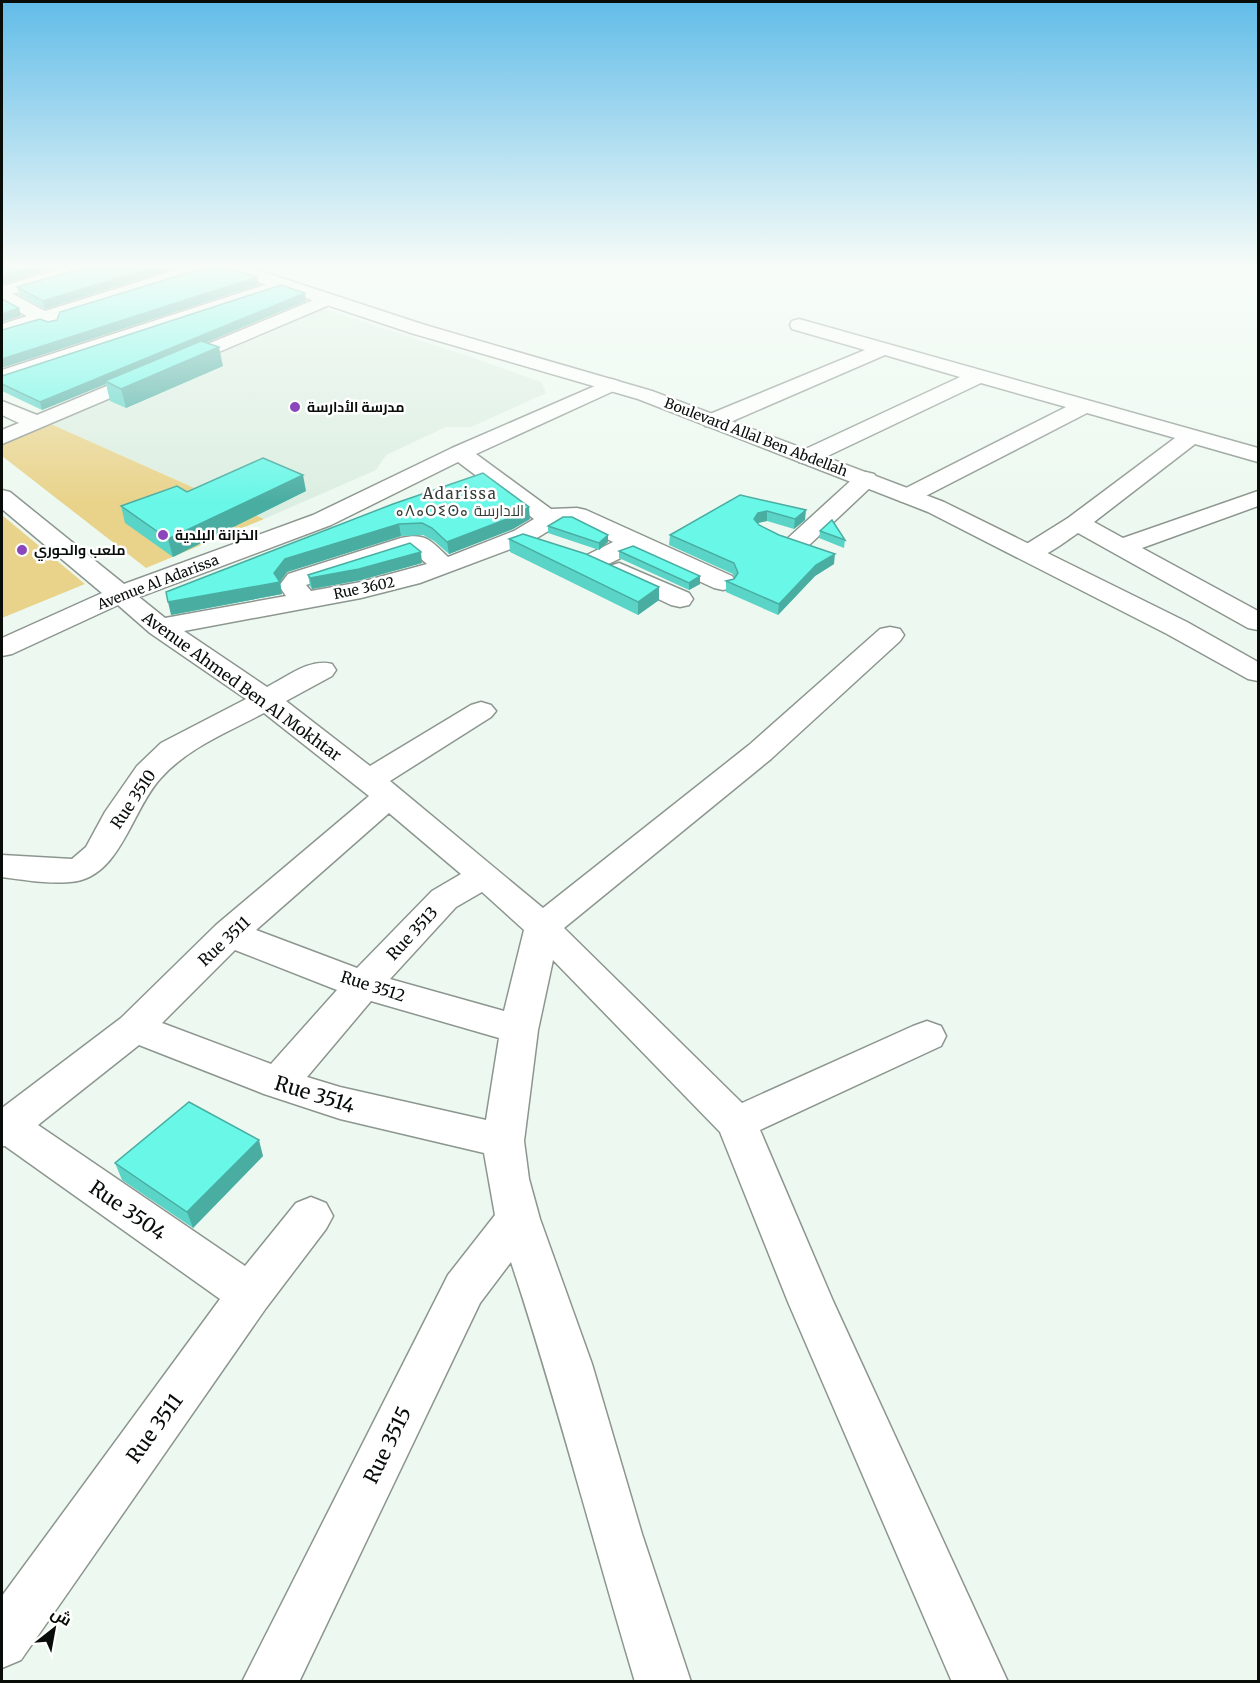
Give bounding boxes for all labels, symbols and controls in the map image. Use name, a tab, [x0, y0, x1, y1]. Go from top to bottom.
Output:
street label: Boulevard Allal Ben Abdellah	[662, 394, 850, 480]
place label: مدرسة الأدارسة	[307, 398, 405, 416]
marker: مدرسة الأدارسة	[288, 400, 302, 414]
district label: Adarissa ⴰⴷⴰⵔⵉⵙⴰ الادارسة	[396, 484, 524, 520]
place label: الخزانة البلدية	[175, 526, 258, 544]
marker: الخزانة البلدية	[156, 528, 170, 542]
place label: ملعب والحوري	[34, 541, 125, 561]
marker: ملعب والحوري	[15, 543, 29, 557]
street label: Avenue Al Adarissa	[94, 550, 222, 614]
street label: Rue 3602	[332, 573, 396, 603]
street label: Avenue Ahmed Ben Al Mokhtar	[138, 606, 345, 765]
street label: Rue 3510	[106, 766, 160, 832]
street label: Rue 3513	[382, 902, 442, 964]
street label: Rue 3511	[194, 912, 254, 970]
street label: Rue 3512	[338, 966, 408, 1006]
street label: Rue 3514	[272, 1070, 358, 1118]
street label: Rue 3504	[85, 1175, 171, 1245]
street label: Rue 3511	[120, 1388, 188, 1468]
street label: Rue 3515	[358, 1403, 416, 1487]
north arrow	[24, 1599, 84, 1659]
text: ش	[48, 1602, 76, 1630]

